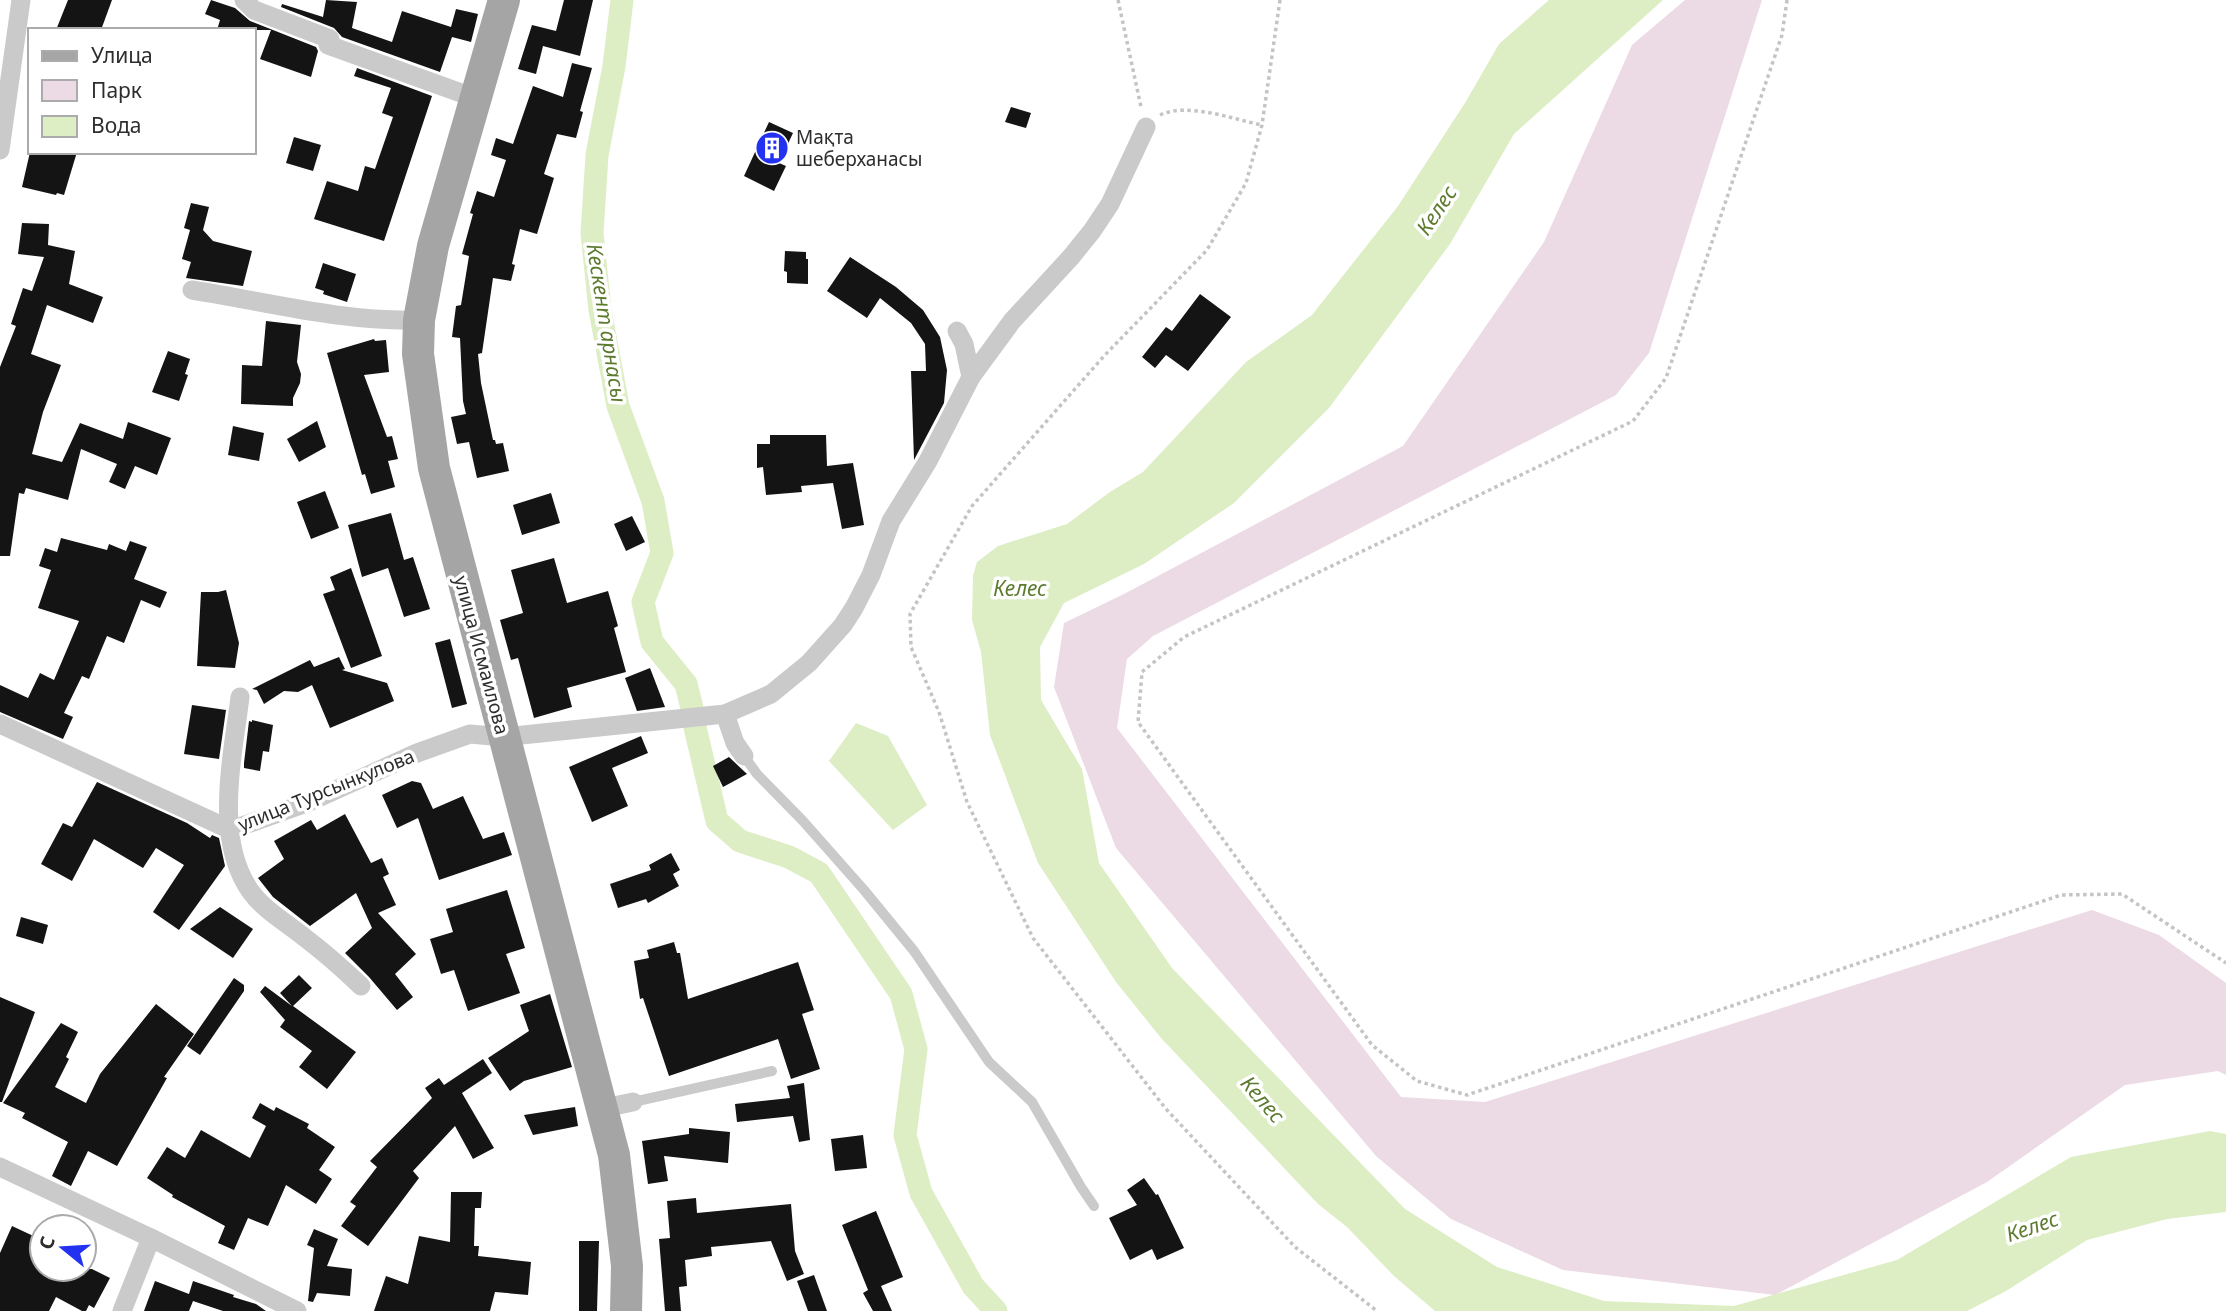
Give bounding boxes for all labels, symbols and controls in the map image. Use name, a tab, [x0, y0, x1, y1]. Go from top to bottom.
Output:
legend	[28, 28, 256, 154]
text: Улица	[91, 41, 153, 69]
text: Парк	[91, 76, 142, 104]
text: Вода	[91, 111, 141, 139]
place label: Мақта шеберханасы	[796, 124, 922, 172]
building icon: Мақта шеберханасы	[753, 129, 791, 167]
water label: Келес	[1409, 180, 1463, 240]
water label: Кескент арнасы	[581, 242, 633, 404]
street label: улица Исмаилова	[448, 573, 516, 737]
water label: Келес	[993, 574, 1047, 602]
street label: улица Турсынкулова	[234, 743, 418, 837]
water label: Келес	[1235, 1070, 1291, 1129]
water label: Келес	[2002, 1204, 2062, 1248]
north arrow	[28, 1213, 98, 1283]
text: С	[33, 1233, 61, 1253]

